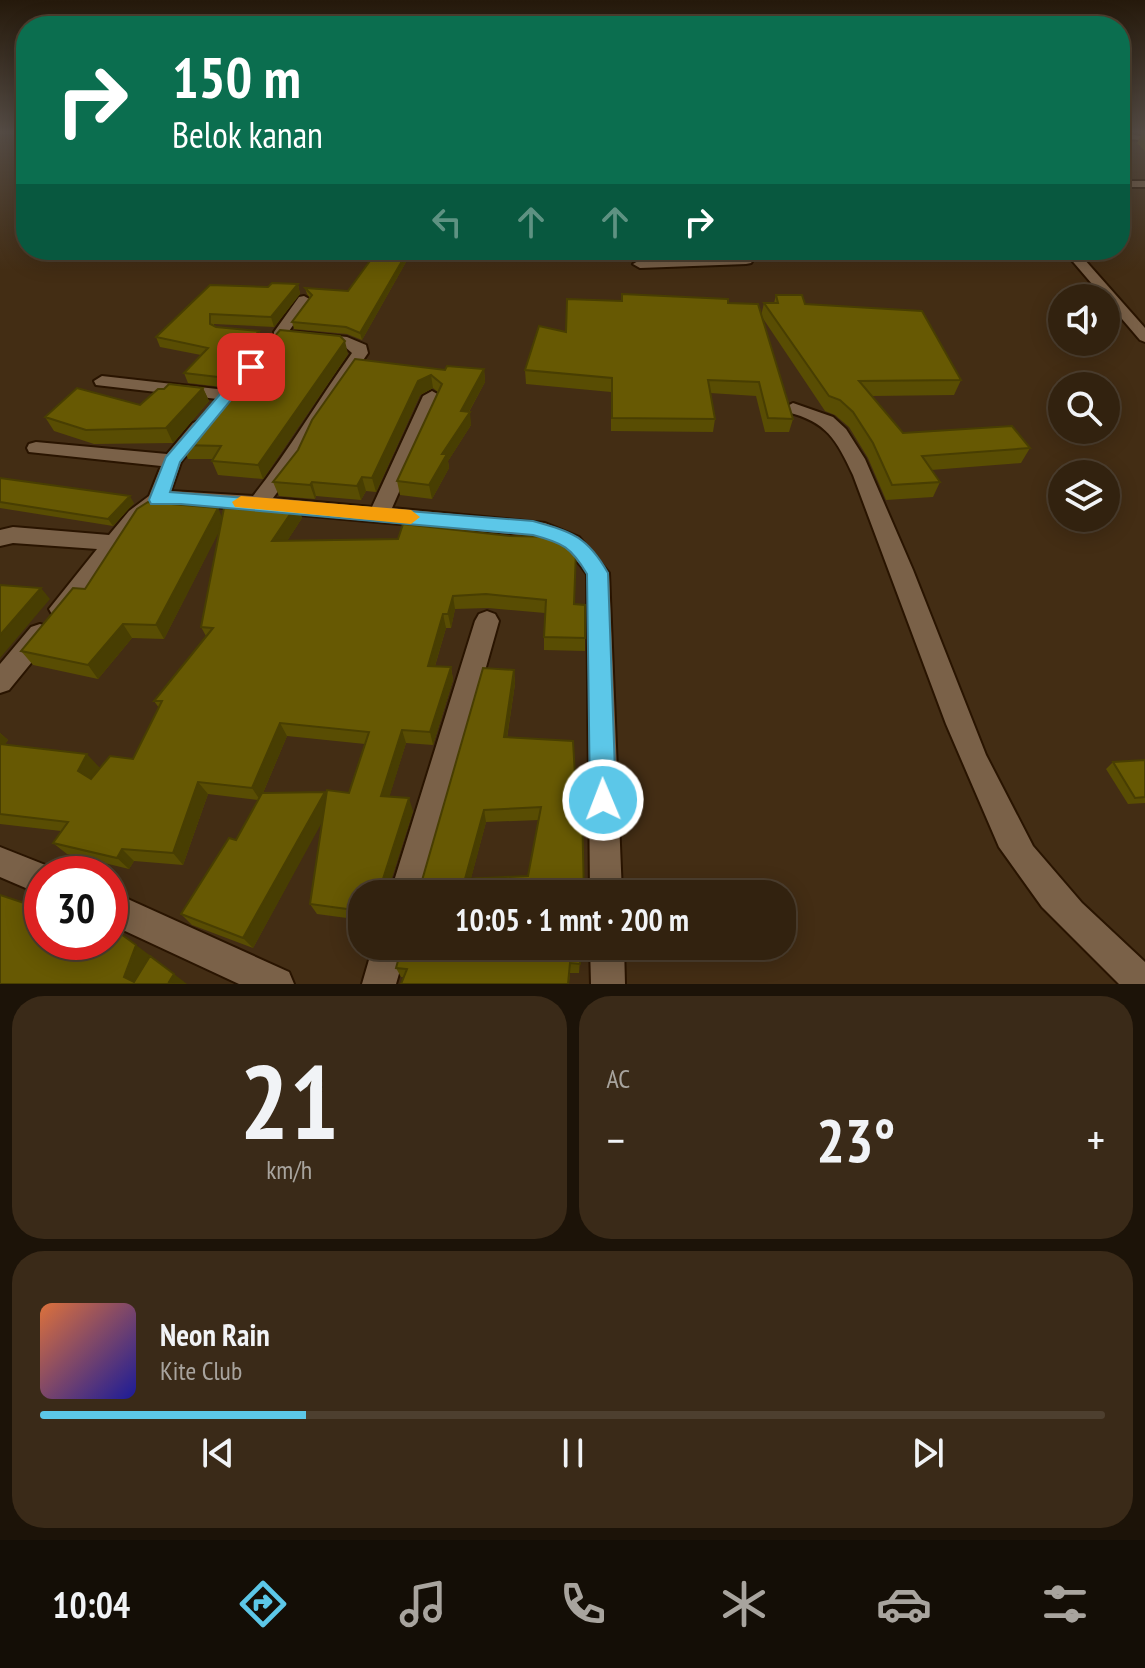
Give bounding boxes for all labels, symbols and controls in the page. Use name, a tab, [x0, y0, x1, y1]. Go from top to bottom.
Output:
text: 150 m	[172, 41, 301, 113]
icon: right	[40, 48, 144, 152]
text: Belok kanan	[172, 111, 323, 158]
icon: left	[425, 200, 469, 244]
icon: ahead	[509, 200, 553, 244]
icon: ahead	[593, 200, 637, 244]
icon: right	[677, 200, 721, 244]
map controls	[1048, 284, 1120, 532]
button: sound	[1048, 284, 1120, 356]
pin	[217, 333, 285, 401]
icon: arrive	[229, 345, 273, 389]
button: search	[1048, 372, 1120, 444]
button: layers	[1048, 460, 1120, 532]
position arrow	[561, 758, 645, 842]
speed limit sign: 30	[24, 856, 128, 960]
text: 10:05 · 1 mnt · 200 m	[455, 900, 689, 939]
text: 21	[240, 1033, 339, 1168]
text: AC	[607, 1062, 630, 1095]
text: 23°	[816, 1101, 895, 1179]
text: −	[607, 1111, 625, 1168]
text: +	[1087, 1111, 1105, 1168]
text: km/h	[266, 1153, 312, 1186]
text: Neon Rain	[160, 1315, 270, 1354]
text: Kite Club	[160, 1354, 242, 1387]
icon: previous	[196, 1431, 240, 1475]
icon: pause	[551, 1431, 595, 1475]
icon: next	[906, 1431, 950, 1475]
icon: directions	[235, 1576, 291, 1632]
icon: music	[395, 1576, 451, 1632]
icon: phone	[555, 1576, 611, 1632]
icon: climate	[716, 1576, 772, 1632]
icon: car	[876, 1576, 932, 1632]
icon: filters	[1037, 1576, 1093, 1632]
text: 10:04	[52, 1581, 130, 1628]

